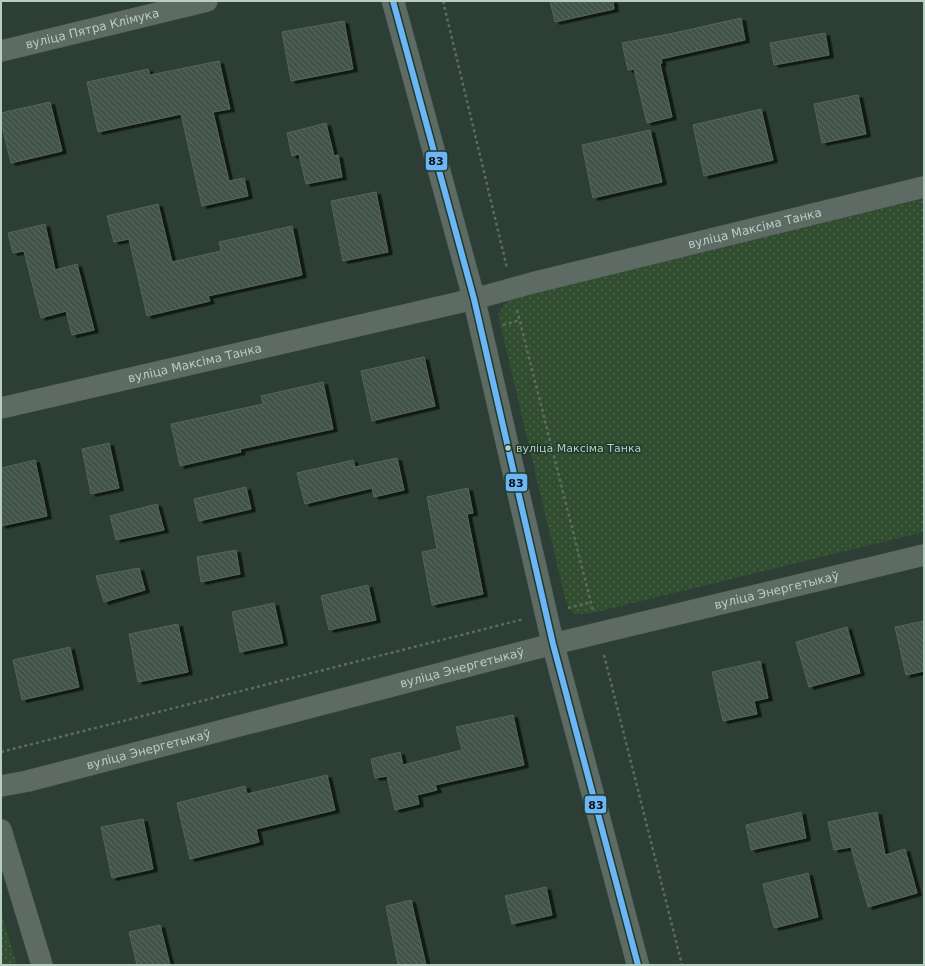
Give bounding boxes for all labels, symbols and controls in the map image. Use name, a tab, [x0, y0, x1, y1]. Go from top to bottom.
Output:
street label: вуліца Пятра Клімука	[24, 6, 161, 52]
line badge: 83	[425, 151, 448, 171]
text: 83	[428, 155, 444, 168]
street label: вуліца Максіма Танка	[687, 205, 823, 252]
street label: вуліца Максіма Танка	[127, 341, 263, 386]
place label: вуліца Максіма Танка	[516, 442, 641, 455]
marker: вуліца Максіма Танка	[503, 443, 513, 453]
line badge: 83	[505, 473, 528, 492]
text: 83	[508, 477, 524, 490]
street label: вуліца Энергетыкаў	[713, 569, 840, 612]
street label: вуліца Энергетыкаў	[398, 645, 526, 691]
street label: вуліца Энергетыкаў	[85, 727, 212, 772]
line badge: 83	[584, 795, 607, 814]
text: 83	[588, 799, 604, 812]

